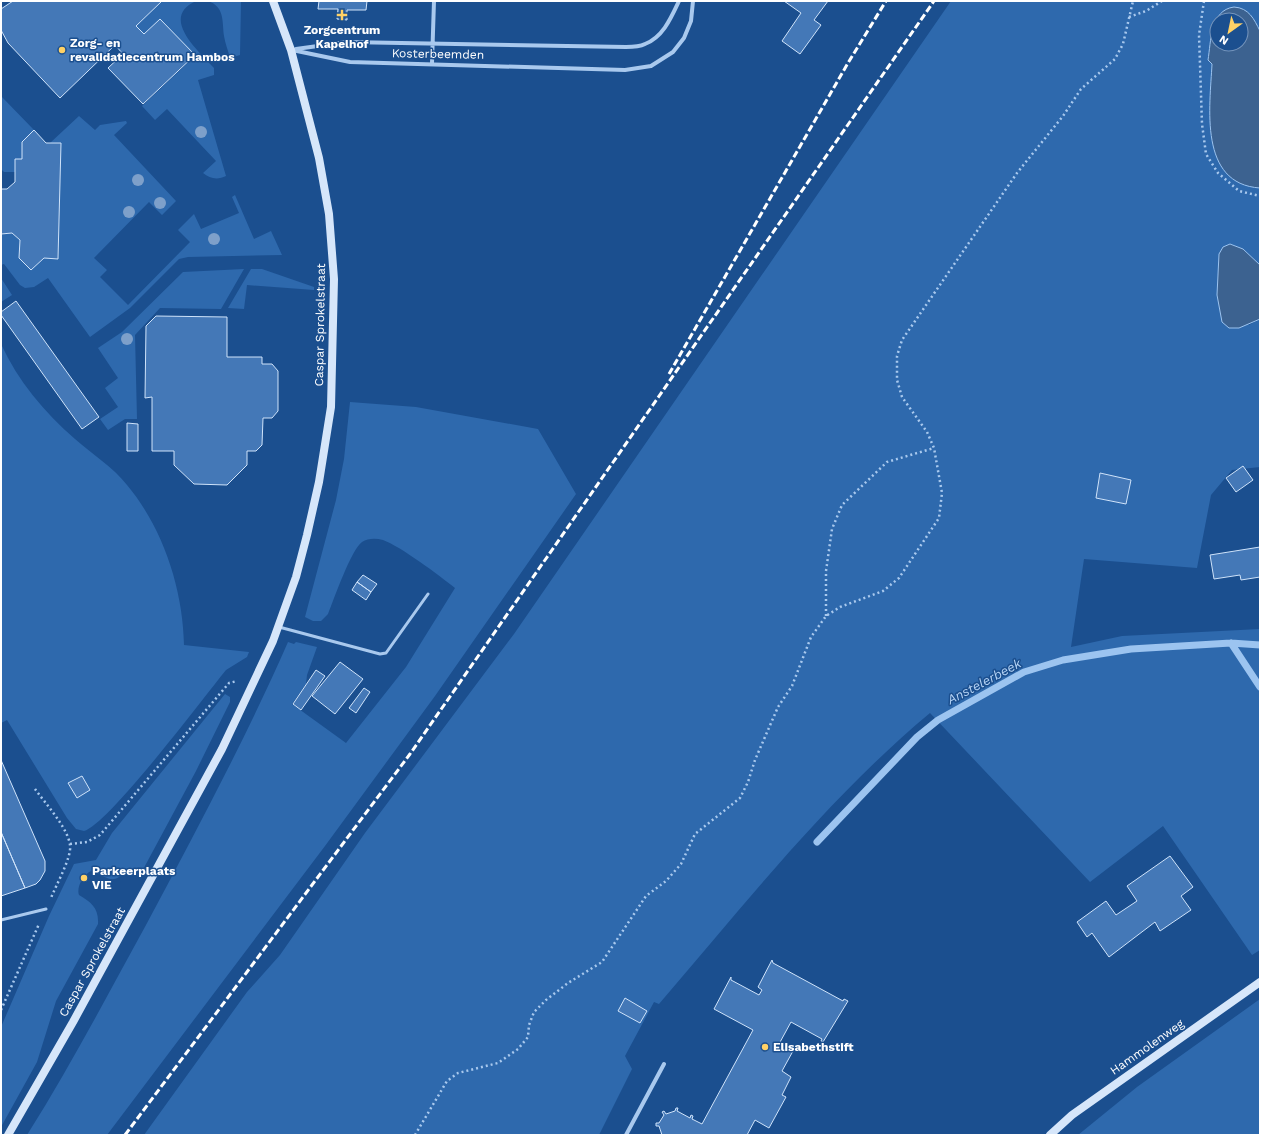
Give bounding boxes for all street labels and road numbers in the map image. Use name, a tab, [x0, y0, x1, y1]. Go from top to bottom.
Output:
street label: Kosterbeemden	[392, 46, 484, 62]
street label: Caspar Sprokelstraat	[312, 263, 328, 387]
street label: Caspar Sprokelstraat	[56, 905, 128, 1019]
street label: Hammolenweg	[1107, 1016, 1187, 1078]

